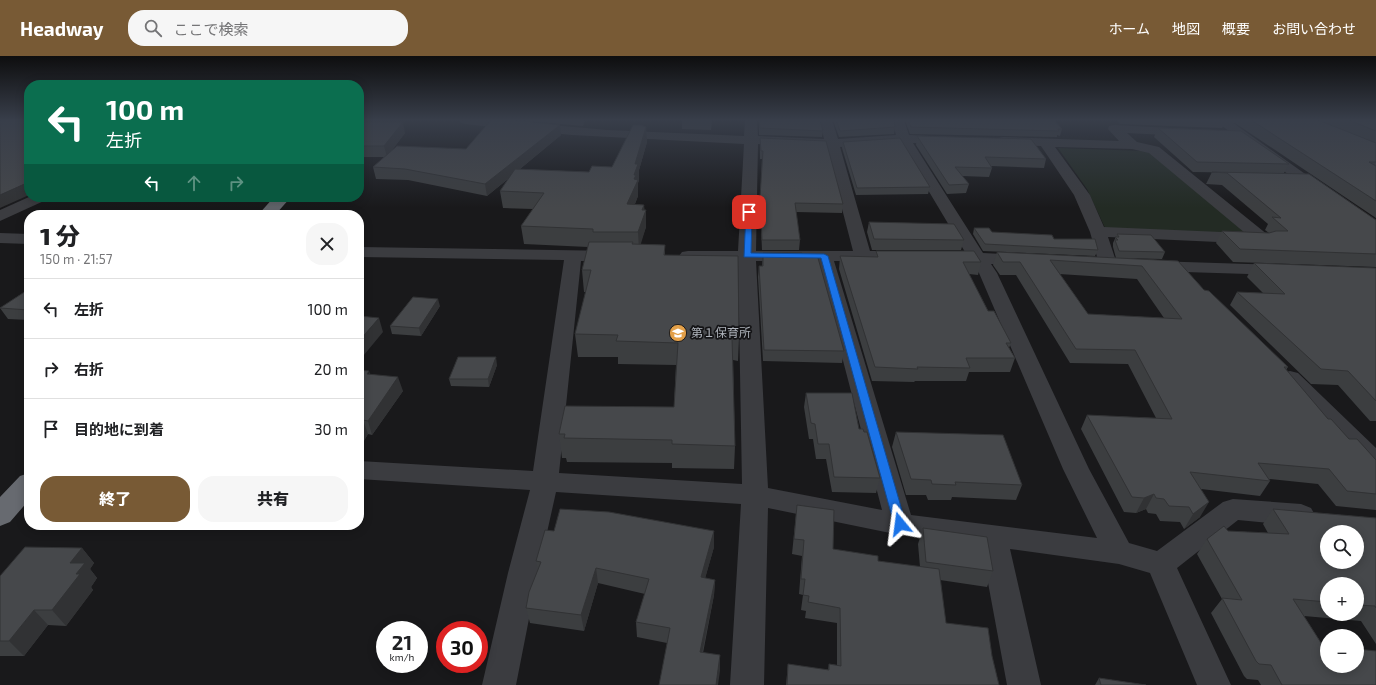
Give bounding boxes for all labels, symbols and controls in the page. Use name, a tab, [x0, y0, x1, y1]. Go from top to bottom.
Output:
search box	[128, 10, 408, 46]
text: Headway	[20, 17, 104, 40]
icon: search	[142, 17, 164, 39]
text: ここで検索	[174, 20, 249, 38]
text: ホーム	[1108, 20, 1150, 37]
text: 地図	[1172, 20, 1200, 37]
text: 概要	[1222, 20, 1250, 37]
text: お問い合わせ	[1272, 20, 1356, 37]
text: 100 m	[106, 92, 184, 126]
icon: left	[40, 96, 92, 148]
text: 左折	[106, 129, 142, 151]
icon: left	[141, 172, 163, 194]
icon: ahead	[183, 172, 205, 194]
icon: right	[225, 172, 247, 194]
pin	[732, 195, 766, 229]
icon: arrive	[738, 201, 760, 223]
text: 1 分	[40, 221, 80, 250]
button: close	[306, 223, 348, 265]
text: 150 m · 21:57	[40, 251, 112, 267]
icon: left	[40, 298, 62, 320]
text: 左折	[74, 300, 104, 318]
text: 100 m	[307, 300, 348, 318]
school or university icon: 第１保育所	[668, 323, 688, 343]
place label: 第１保育所	[691, 325, 751, 339]
icon: right	[40, 358, 62, 380]
text: 右折	[74, 360, 104, 378]
text: 20 m	[314, 360, 348, 378]
icon: arrive	[40, 418, 62, 440]
text: 目的地に到着	[74, 420, 164, 438]
text: 30 m	[314, 420, 348, 438]
button: 終了	[40, 476, 190, 522]
button: 共有	[198, 476, 348, 522]
position arrow	[879, 503, 921, 545]
map controls	[1320, 525, 1364, 673]
button: search	[1320, 525, 1364, 569]
button: +	[1320, 577, 1364, 621]
speed limit sign: 30	[436, 621, 488, 673]
button: −	[1320, 629, 1364, 673]
text: 21	[392, 630, 412, 654]
text: km/h	[390, 651, 414, 663]

